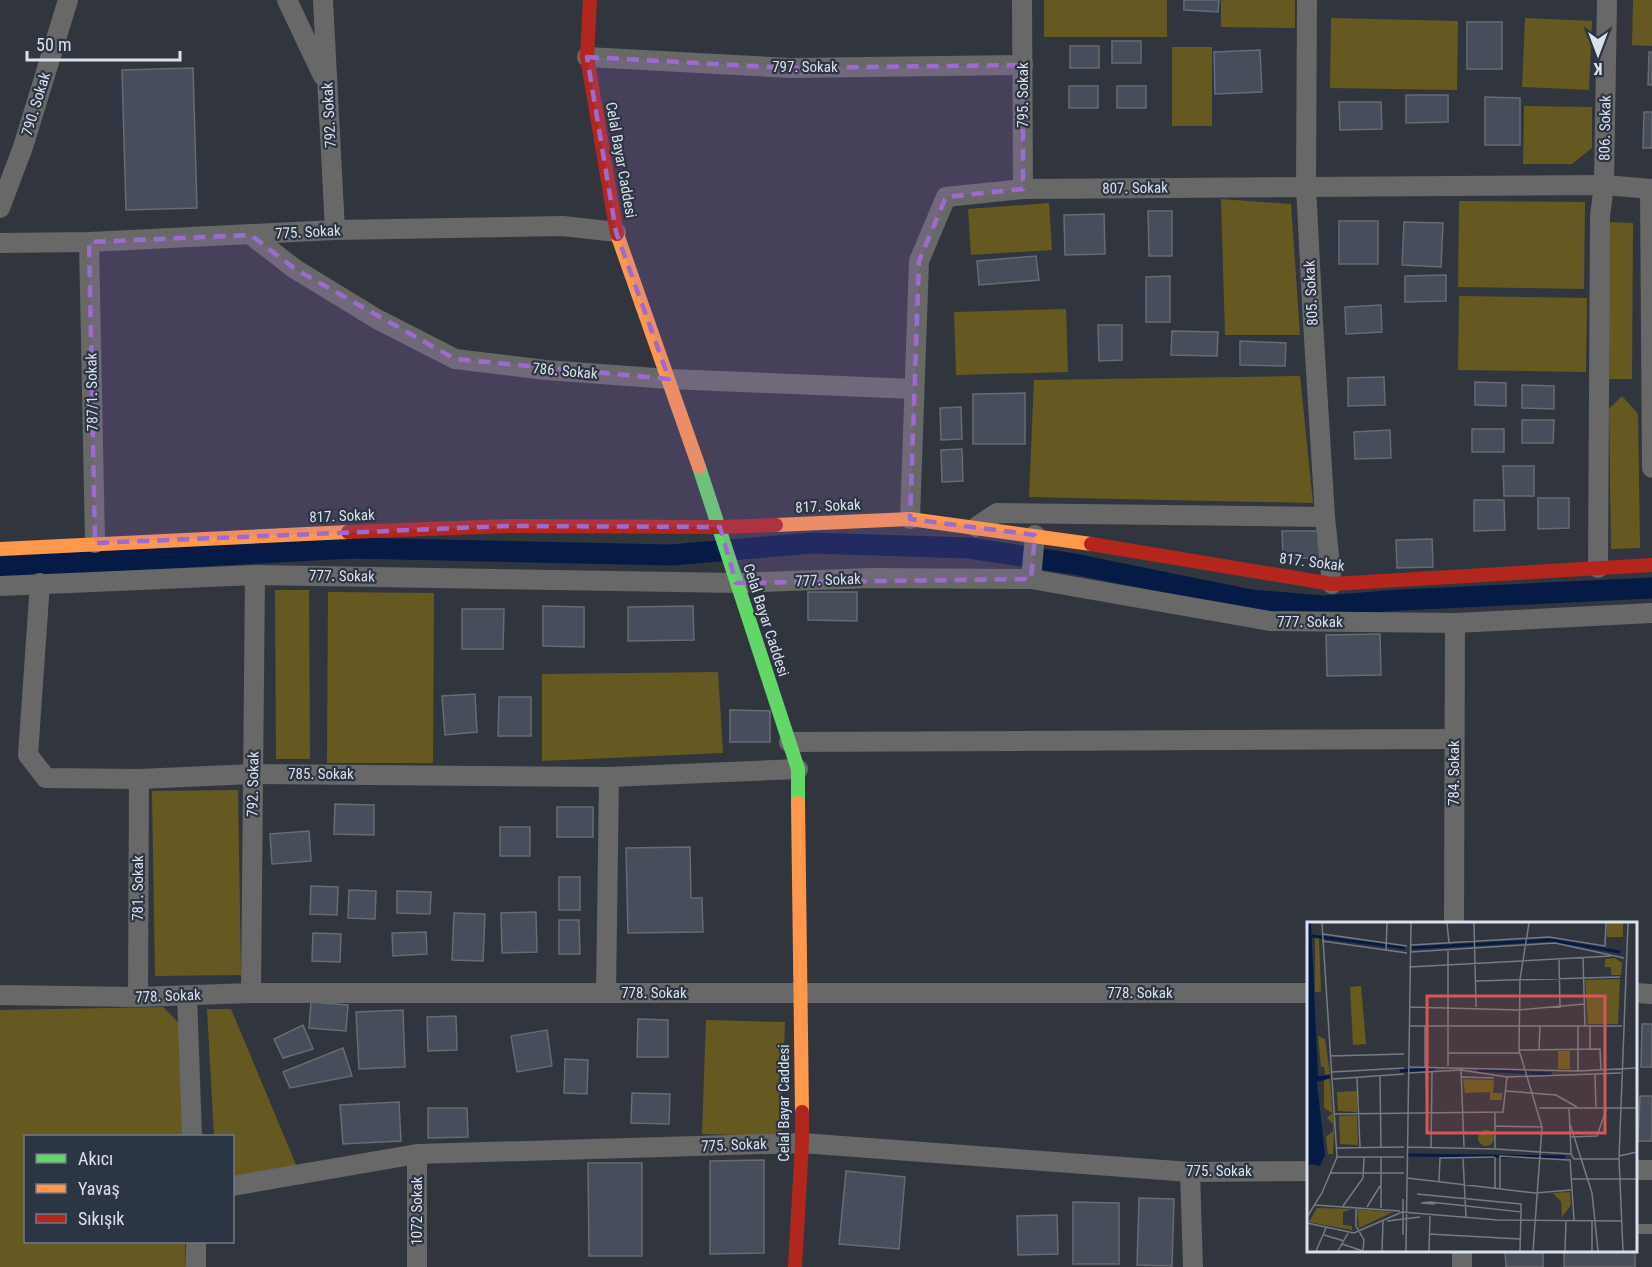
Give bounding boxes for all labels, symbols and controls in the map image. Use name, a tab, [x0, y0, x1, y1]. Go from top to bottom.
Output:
scale bar	[27, 24, 180, 62]
north arrow	[1568, 24, 1628, 84]
text: 50 m	[36, 34, 71, 55]
street label: 797. Sokak	[772, 58, 838, 76]
text: K	[1593, 59, 1602, 78]
street label: 795. Sokak	[1014, 62, 1032, 128]
street label: 790. Sokak	[18, 70, 54, 138]
street label: 792. Sokak	[318, 82, 340, 148]
street label: 806. Sokak	[1595, 95, 1615, 161]
street label: Celal Bayar Caddesi	[602, 101, 640, 219]
street label: 807. Sokak	[1102, 178, 1168, 198]
street label: 775. Sokak	[275, 221, 341, 243]
street label: 805. Sokak	[1300, 260, 1322, 326]
street label: 787/1. Sokak	[82, 352, 102, 431]
street label: 786. Sokak	[532, 359, 599, 383]
street label: 817. Sokak	[795, 495, 861, 517]
street label: 817. Sokak	[309, 506, 375, 526]
street label: 817. Sokak	[1278, 549, 1346, 575]
street label: Celal Bayar Caddesi	[739, 561, 793, 679]
street label: 777. Sokak	[309, 566, 375, 586]
street label: 777. Sokak	[795, 570, 861, 590]
street label: 777. Sokak	[1277, 613, 1343, 631]
street label: 784. Sokak	[1445, 740, 1463, 806]
street label: 792. Sokak	[243, 751, 263, 817]
street label: 785. Sokak	[288, 765, 354, 783]
street label: 781. Sokak	[129, 855, 147, 921]
inset map	[1307, 922, 1637, 1252]
street label: 778. Sokak	[621, 984, 687, 1002]
street label: 778. Sokak	[1107, 984, 1173, 1002]
street label: 778. Sokak	[135, 986, 201, 1006]
street label: Celal Bayar Caddesi	[775, 1044, 793, 1162]
legend	[24, 1135, 234, 1243]
street label: 775. Sokak	[701, 1135, 767, 1155]
text: Akıcı	[78, 1148, 113, 1169]
street label: 775. Sokak	[1186, 1162, 1252, 1180]
street label: 1072 Sokak	[408, 1176, 426, 1246]
text: Yavaş	[78, 1178, 120, 1199]
text: Sıkışık	[78, 1208, 124, 1229]

